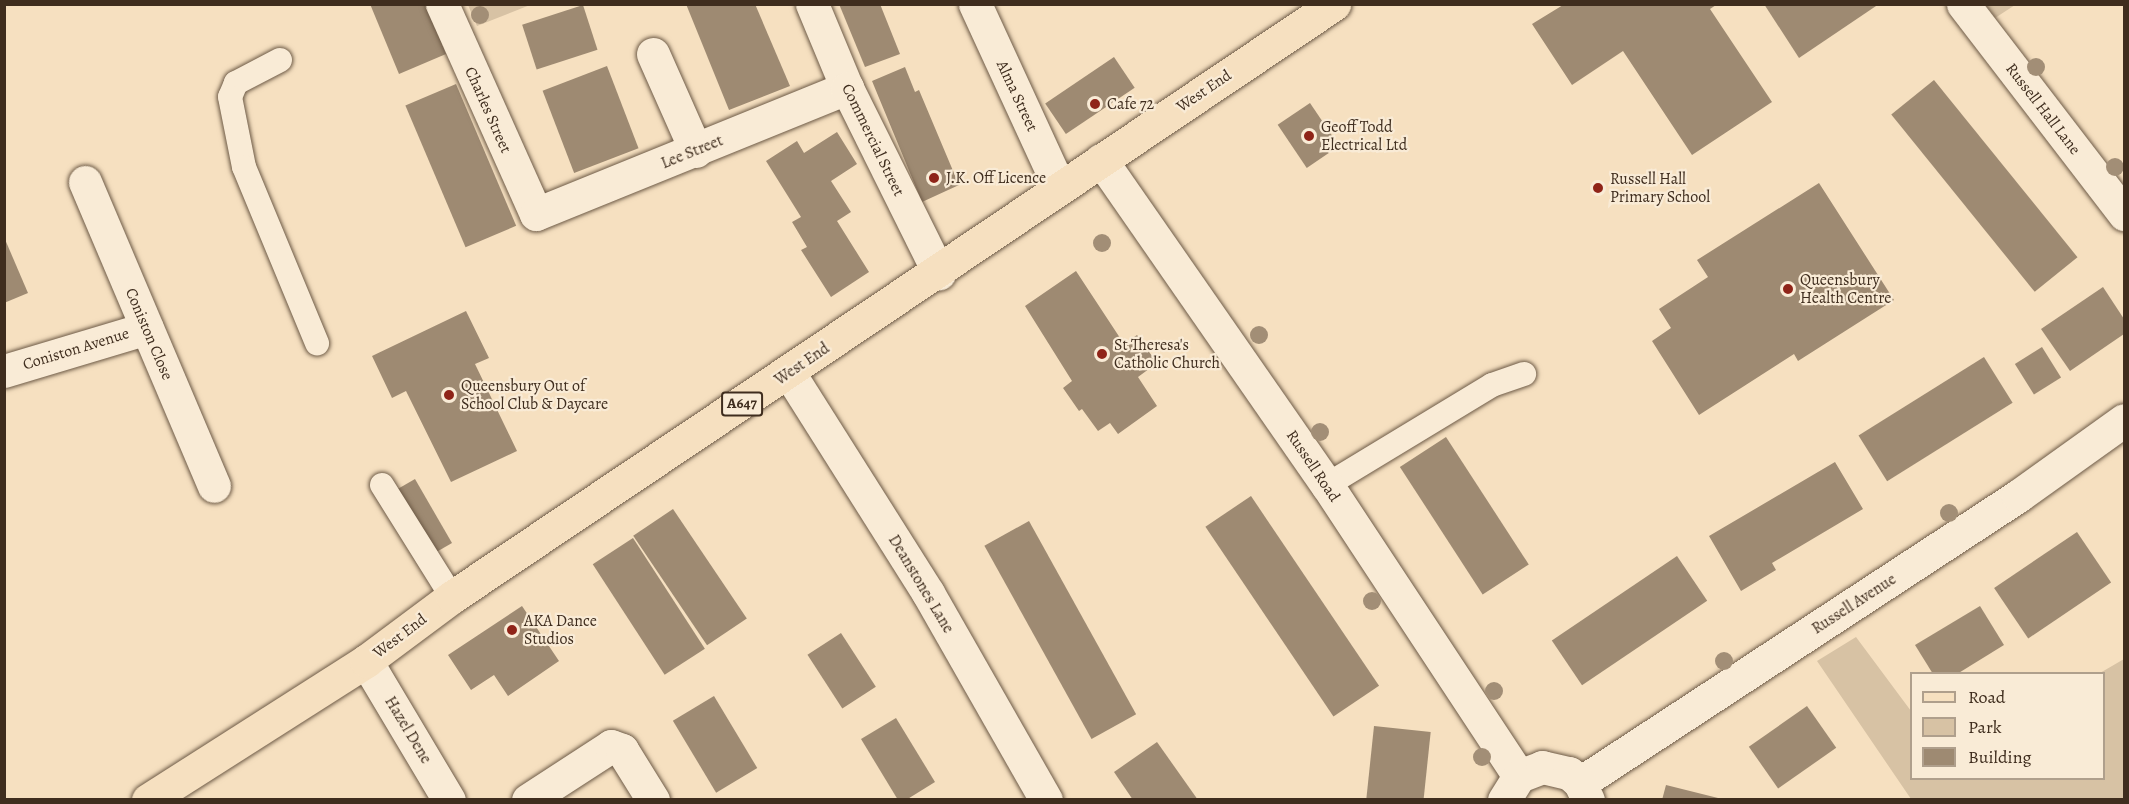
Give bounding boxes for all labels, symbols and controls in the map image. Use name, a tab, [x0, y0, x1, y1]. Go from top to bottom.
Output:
street label: Alma Street	[992, 57, 1042, 135]
street label: Russell Hall Lane	[2001, 59, 2085, 159]
street label: Charles Street	[460, 64, 516, 156]
street label: West End	[1173, 66, 1235, 116]
street label: Commercial Street	[838, 81, 908, 199]
place label: Cafe 72	[1107, 94, 1154, 114]
marker: Cafe 72	[1088, 97, 1102, 111]
place label: Geoff Todd Electrical Ltd	[1321, 117, 1407, 155]
marker: Geoff Todd Electrical Ltd	[1302, 129, 1316, 143]
street label: Lee Street	[658, 131, 726, 173]
place label: J.K. Off Licence	[946, 168, 1046, 188]
place label: Russell Hall Primary School	[1610, 169, 1710, 207]
marker: J.K. Off Licence	[927, 171, 941, 185]
marker: Russell Hall Primary School	[1591, 181, 1605, 195]
place label: Queensbury Health Centre	[1800, 270, 1891, 308]
marker: Queensbury Health Centre	[1781, 282, 1795, 296]
street label: Coniston Close	[121, 285, 177, 383]
street label: Coniston Avenue	[20, 324, 132, 374]
place label: St Theresa's Catholic Church	[1114, 335, 1220, 373]
street label: West End	[771, 339, 833, 389]
marker: St Theresa's Catholic Church	[1095, 347, 1109, 361]
place label: Queensbury Out of School Club & Daycare	[461, 376, 608, 414]
marker: Queensbury Out of School Club & Daycare	[442, 388, 456, 402]
road number: A647	[721, 392, 763, 416]
street label: Russell Road	[1282, 427, 1344, 505]
street label: Deanstones Lane	[884, 531, 958, 637]
street label: Russell Avenue	[1808, 570, 1900, 638]
street label: West End	[369, 610, 431, 662]
place label: AKA Dance Studios	[524, 611, 597, 649]
marker: AKA Dance Studios	[505, 623, 519, 637]
legend	[1910, 672, 2105, 780]
text: Road	[1968, 685, 2005, 709]
street label: Hazel Dene	[380, 693, 436, 767]
text: Park	[1968, 715, 2002, 739]
text: Building	[1968, 745, 2032, 769]

